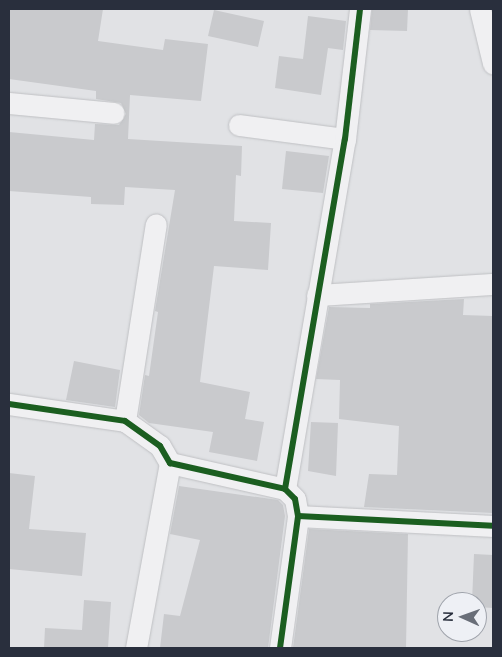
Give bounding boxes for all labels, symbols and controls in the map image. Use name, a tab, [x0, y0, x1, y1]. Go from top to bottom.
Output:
north arrow	[437, 592, 487, 642]
text: N	[439, 611, 457, 622]

